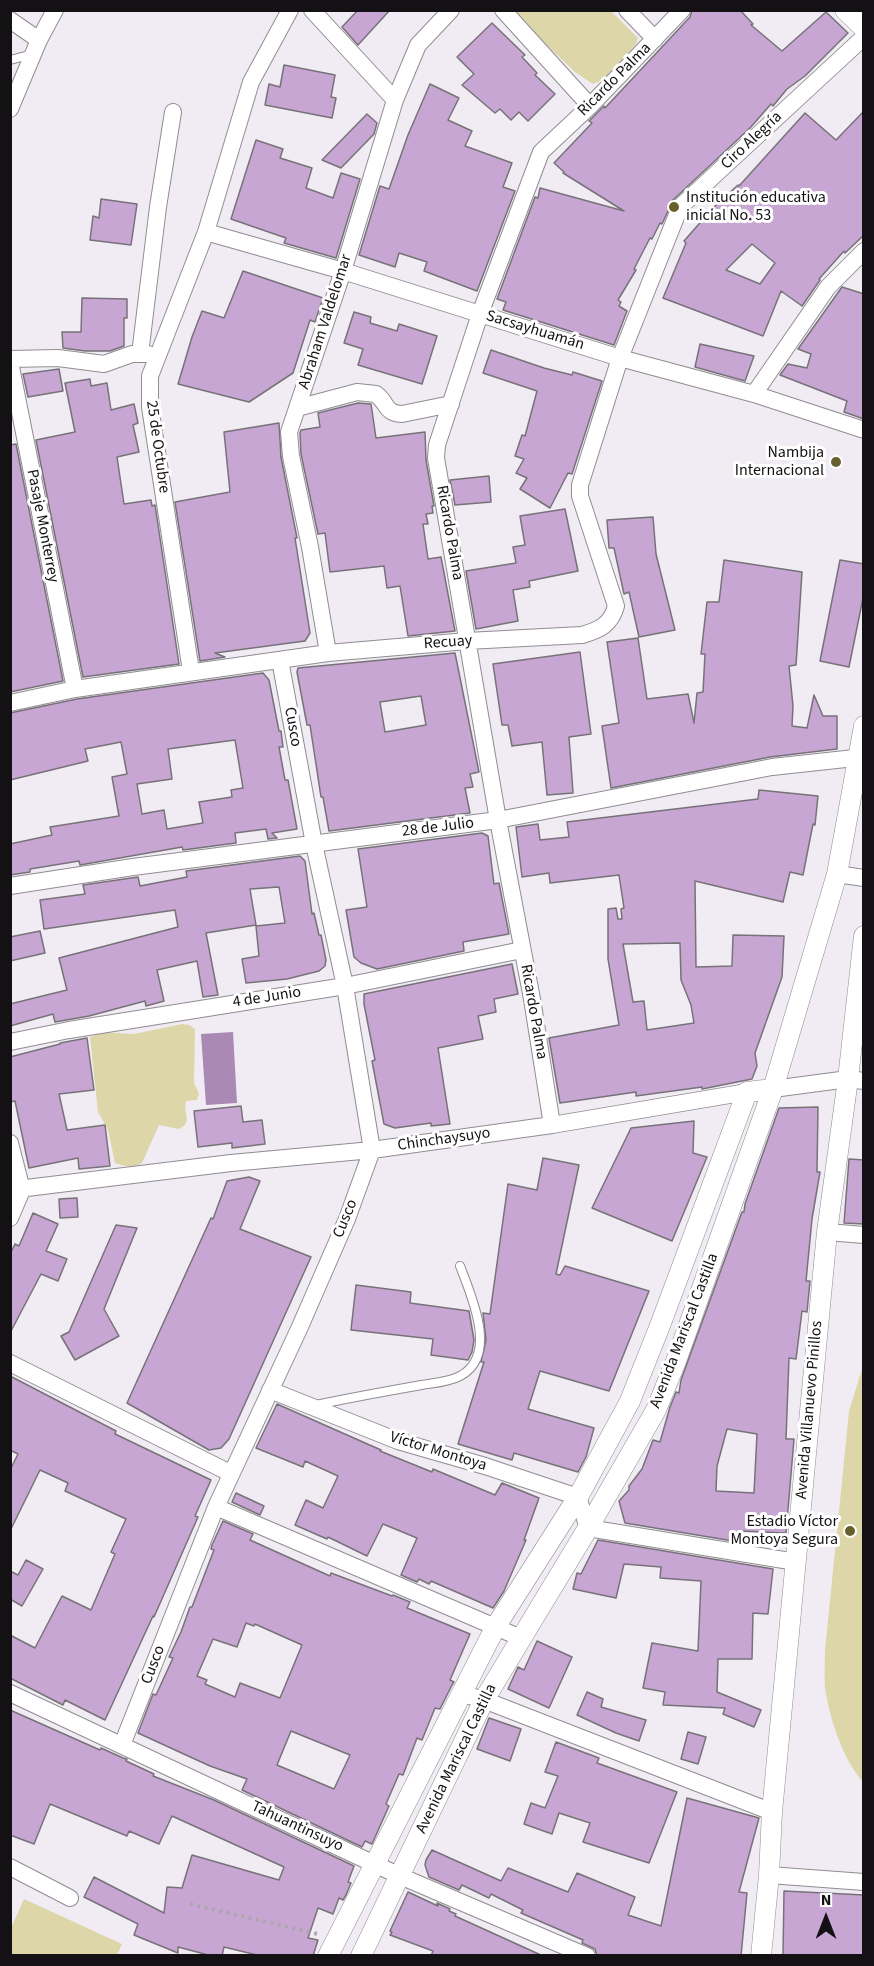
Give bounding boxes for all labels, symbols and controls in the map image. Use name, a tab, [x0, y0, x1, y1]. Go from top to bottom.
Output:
street label: Ricardo Palma	[574, 39, 656, 121]
street label: Ciro Alegría	[717, 108, 787, 174]
place label: Institución educativa inicial No. 53	[686, 188, 826, 226]
marker: Institución educativa inicial No. 53	[667, 200, 681, 214]
street label: Abraham Valdelomar	[295, 252, 357, 392]
street label: Sacsayhuamán	[484, 307, 586, 355]
street label: 25 de Octubre	[141, 400, 173, 494]
place label: Nambija Internacional	[735, 443, 824, 481]
marker: Nambija Internacional	[829, 455, 843, 469]
street label: Pasaje Monterrey	[22, 468, 62, 584]
street label: Ricardo Palma	[431, 484, 467, 582]
street label: Recuay	[423, 632, 473, 654]
street label: Cusco	[279, 706, 305, 748]
street label: 28 de Julio	[401, 814, 475, 842]
street label: Ricardo Palma	[515, 963, 551, 1061]
street label: 4 de Junio	[231, 983, 303, 1013]
street label: Chinchaysuyo	[396, 1124, 492, 1156]
street label: Cusco	[330, 1197, 362, 1241]
street label: Avenida Mariscal Castilla	[647, 1251, 723, 1411]
street label: Avenida Villanuevo Pinillos	[793, 1320, 827, 1500]
street label: Víctor Montoya	[387, 1428, 489, 1476]
place label: Estadio Víctor Montoya Segura	[730, 1512, 838, 1550]
marker: Estadio Víctor Montoya Segura	[843, 1524, 857, 1538]
street label: Cusco	[138, 1643, 170, 1687]
street label: Avenida Mariscal Castilla	[412, 1681, 502, 1837]
street label: Tahuantinsuyo	[248, 1797, 346, 1857]
north arrow	[796, 1888, 856, 1948]
text: N	[821, 1889, 831, 1911]

